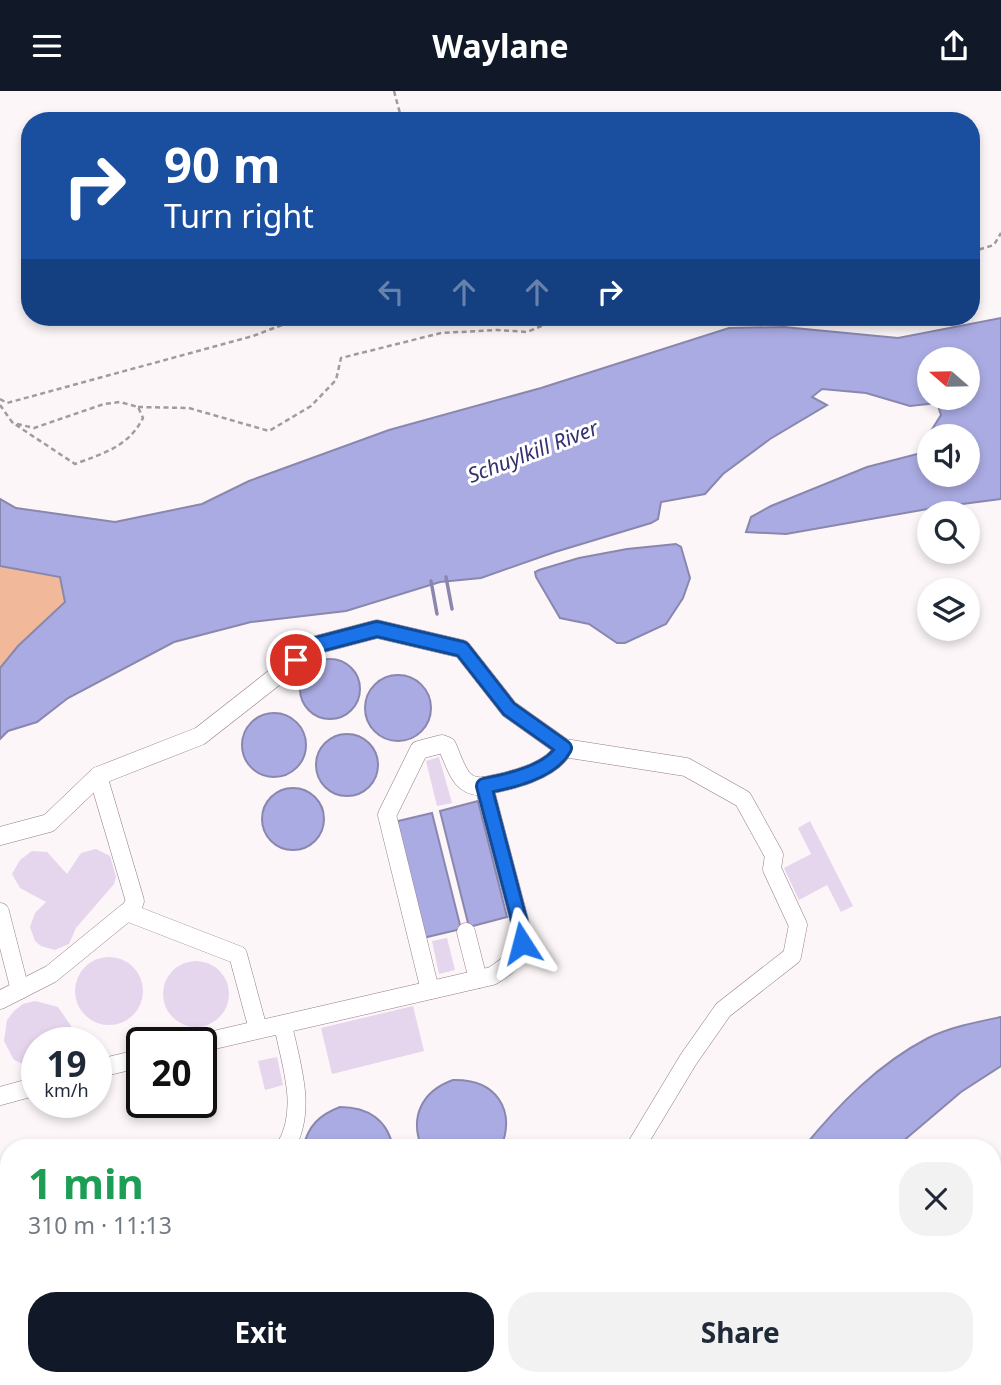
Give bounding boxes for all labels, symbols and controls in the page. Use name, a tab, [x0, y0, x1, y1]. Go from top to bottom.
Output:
text: Waylane	[432, 24, 569, 67]
icon: menu	[28, 27, 66, 65]
icon: share	[935, 27, 973, 65]
text: 90 m	[164, 131, 281, 197]
icon: right	[49, 140, 140, 231]
text: Turn right	[164, 194, 314, 237]
icon: left	[372, 273, 410, 311]
icon: ahead	[445, 273, 483, 311]
icon: ahead	[518, 273, 556, 311]
icon: right	[591, 273, 629, 311]
north arrow	[917, 347, 980, 409]
map controls	[917, 347, 980, 641]
water label: Schuylkill River	[463, 413, 604, 489]
button: sound	[917, 424, 980, 487]
button: search	[917, 501, 980, 564]
button: layers	[917, 578, 980, 641]
pin	[266, 630, 326, 690]
icon: arrive	[277, 641, 315, 679]
position arrow	[485, 906, 559, 980]
speed limit sign: 20	[126, 1027, 217, 1118]
text: 19	[46, 1040, 87, 1087]
text: km/h	[44, 1078, 89, 1102]
text: 1 min	[28, 1154, 144, 1211]
button: close	[899, 1162, 973, 1236]
text: 310 m · 11:13	[28, 1209, 172, 1241]
button: Exit	[28, 1292, 494, 1372]
button: Share	[508, 1292, 973, 1372]

